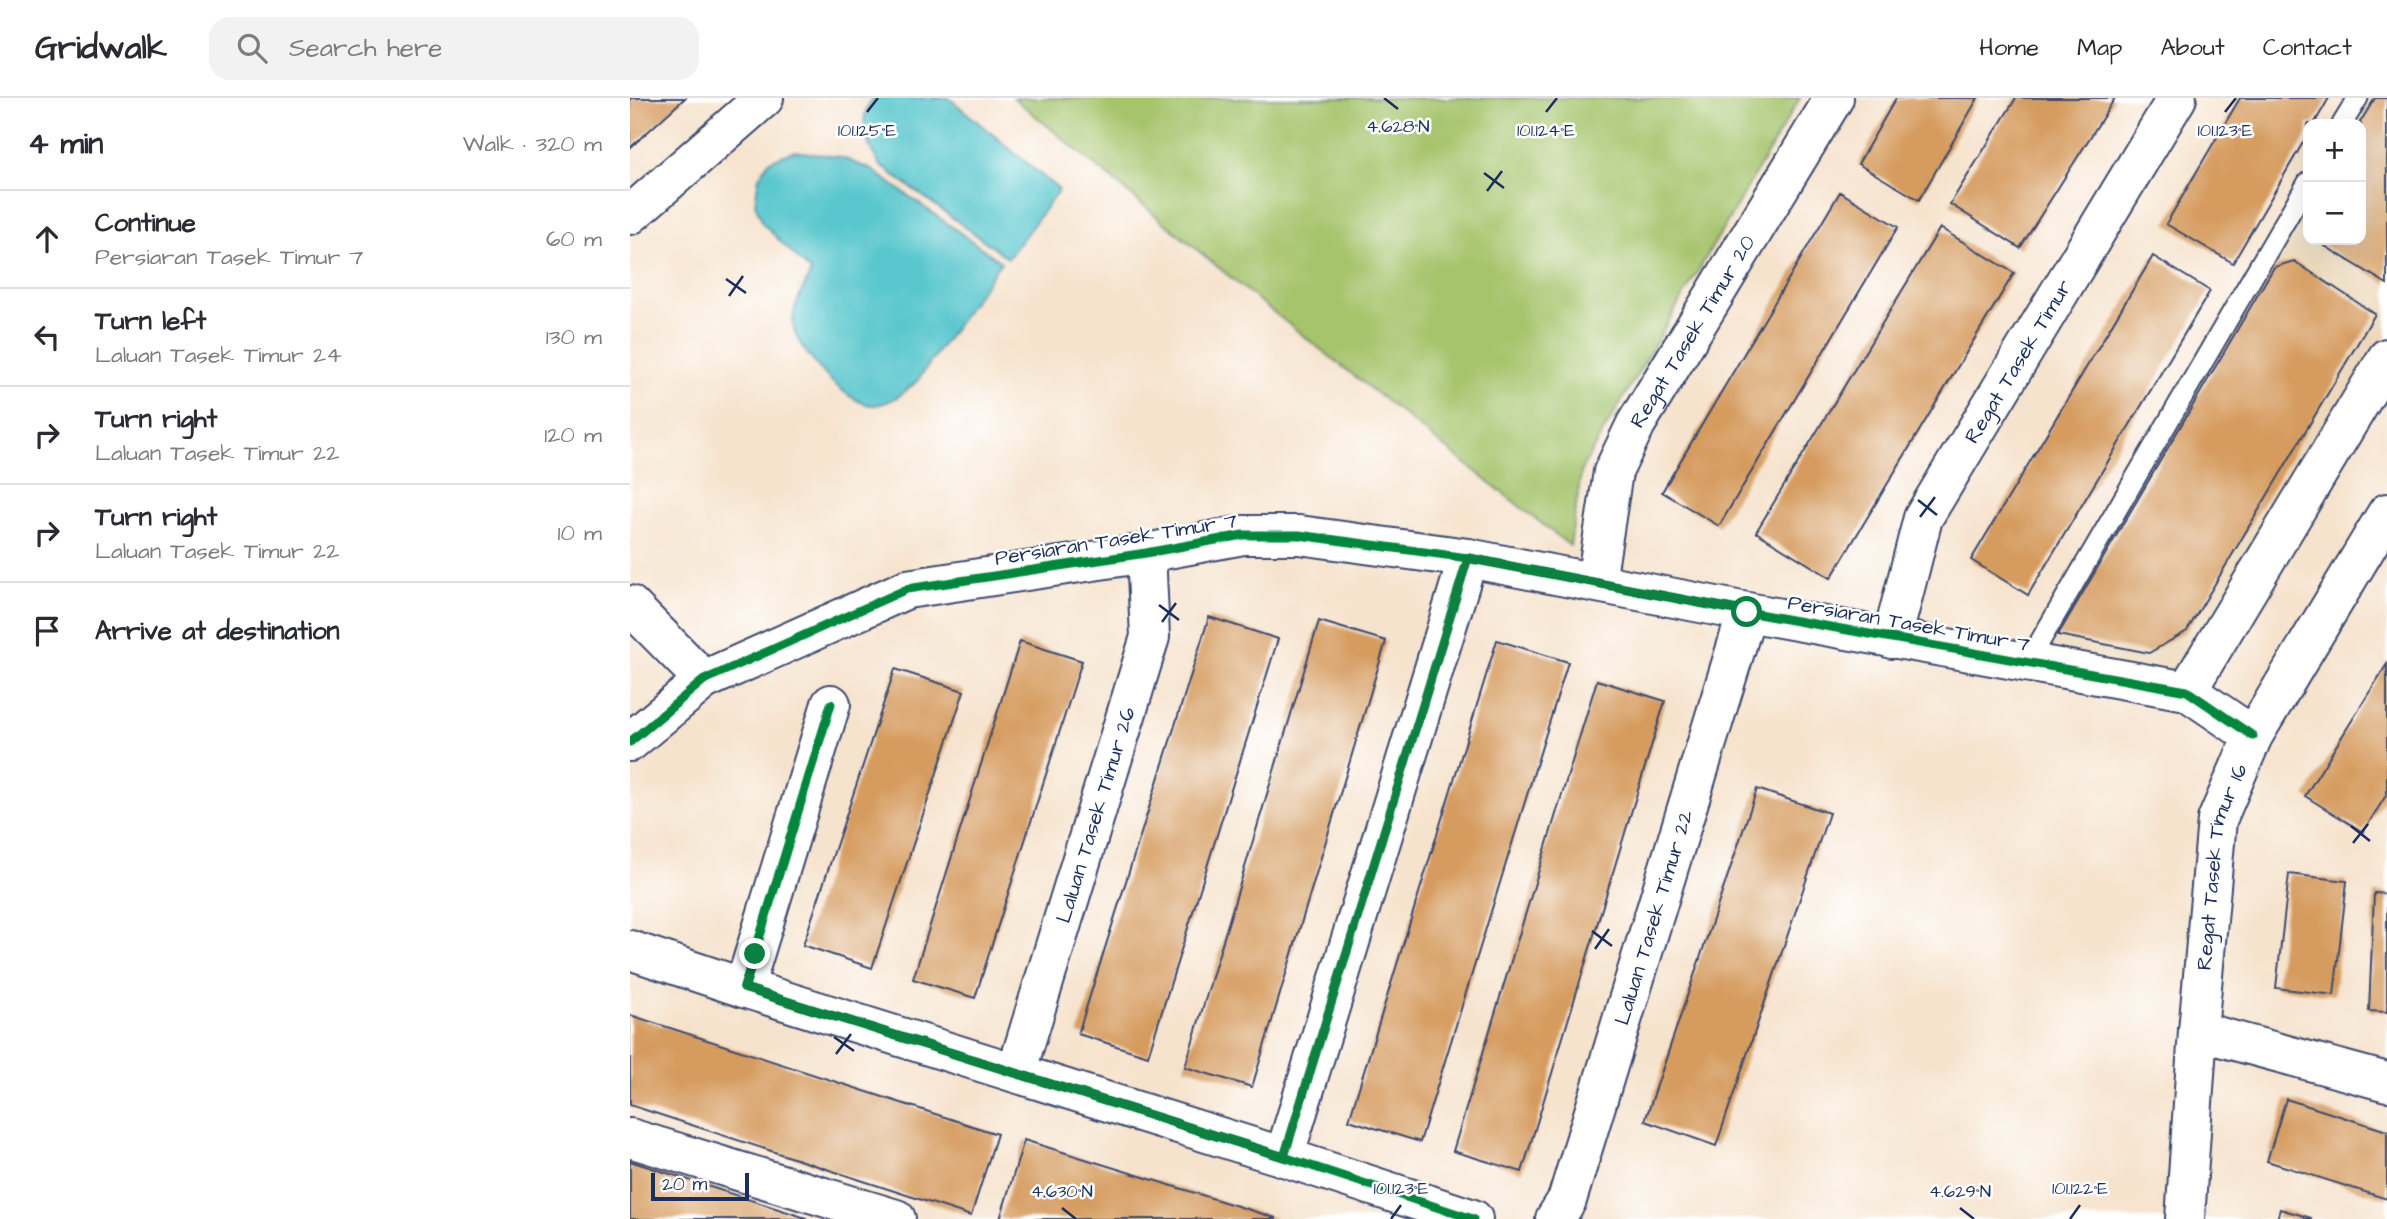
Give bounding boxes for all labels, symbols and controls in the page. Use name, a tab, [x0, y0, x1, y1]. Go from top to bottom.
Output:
search box	[209, 17, 699, 80]
text: Gridwalk	[35, 25, 167, 71]
icon: search	[233, 29, 271, 67]
text: Search here	[289, 30, 442, 66]
text: Home	[1979, 31, 2039, 65]
text: Map	[2077, 31, 2122, 65]
text: About	[2160, 31, 2225, 65]
text: Contact	[2263, 31, 2352, 65]
text: 4.628°N	[1366, 114, 1430, 139]
text: 101.125°E	[838, 118, 897, 143]
text: 101.124°E	[1517, 118, 1575, 143]
text: 101.123°E	[2198, 118, 2253, 143]
map controls	[2303, 119, 2366, 245]
button: +	[2303, 119, 2366, 182]
text: 4 min	[28, 123, 103, 165]
text: Walk · 320 m	[463, 128, 602, 160]
button: −	[2303, 182, 2366, 245]
text: Continue	[95, 205, 196, 241]
icon: ahead	[28, 220, 66, 258]
text: 60 m	[546, 223, 602, 255]
street label: Regat Tasek Timur 20	[1623, 230, 1762, 433]
text: Persiaran Tasek Timur 7	[95, 241, 363, 273]
street label: Regat Tasek Timur	[1957, 274, 2079, 449]
text: Turn left	[95, 303, 206, 339]
icon: left	[28, 318, 66, 356]
text: 130 m	[546, 321, 602, 353]
text: Laluan Tasek Timur 24	[95, 339, 342, 371]
text: Turn right	[95, 401, 217, 437]
icon: right	[28, 416, 66, 454]
text: 120 m	[544, 419, 602, 451]
text: Laluan Tasek Timur 22	[95, 437, 339, 469]
text: Turn right	[95, 499, 217, 535]
street label: Persiaran Tasek Timur 7	[993, 506, 1239, 573]
icon: right	[28, 514, 66, 552]
text: 10 m	[557, 517, 602, 549]
text: Laluan Tasek Timur 22	[95, 535, 339, 567]
street label: Persiaran Tasek Timur 7	[1786, 588, 2032, 659]
route start	[1731, 596, 1762, 627]
icon: arrive	[28, 612, 66, 650]
text: Arrive at destination	[95, 613, 340, 649]
street label: Laluan Tasek Timur 26	[1049, 704, 1143, 927]
street label: Regat Tasek Timur 16	[2190, 759, 2255, 972]
street label: Laluan Tasek Timur 22	[1607, 807, 1701, 1029]
route end	[739, 938, 770, 969]
scale bar	[651, 1170, 749, 1202]
text: 20 m	[662, 1171, 707, 1198]
text: 101.123°E	[1374, 1176, 1429, 1201]
text: 101.122°E	[2052, 1176, 2108, 1201]
text: 4.630°N	[1031, 1179, 1093, 1204]
text: 4.629°N	[1929, 1179, 1991, 1204]

